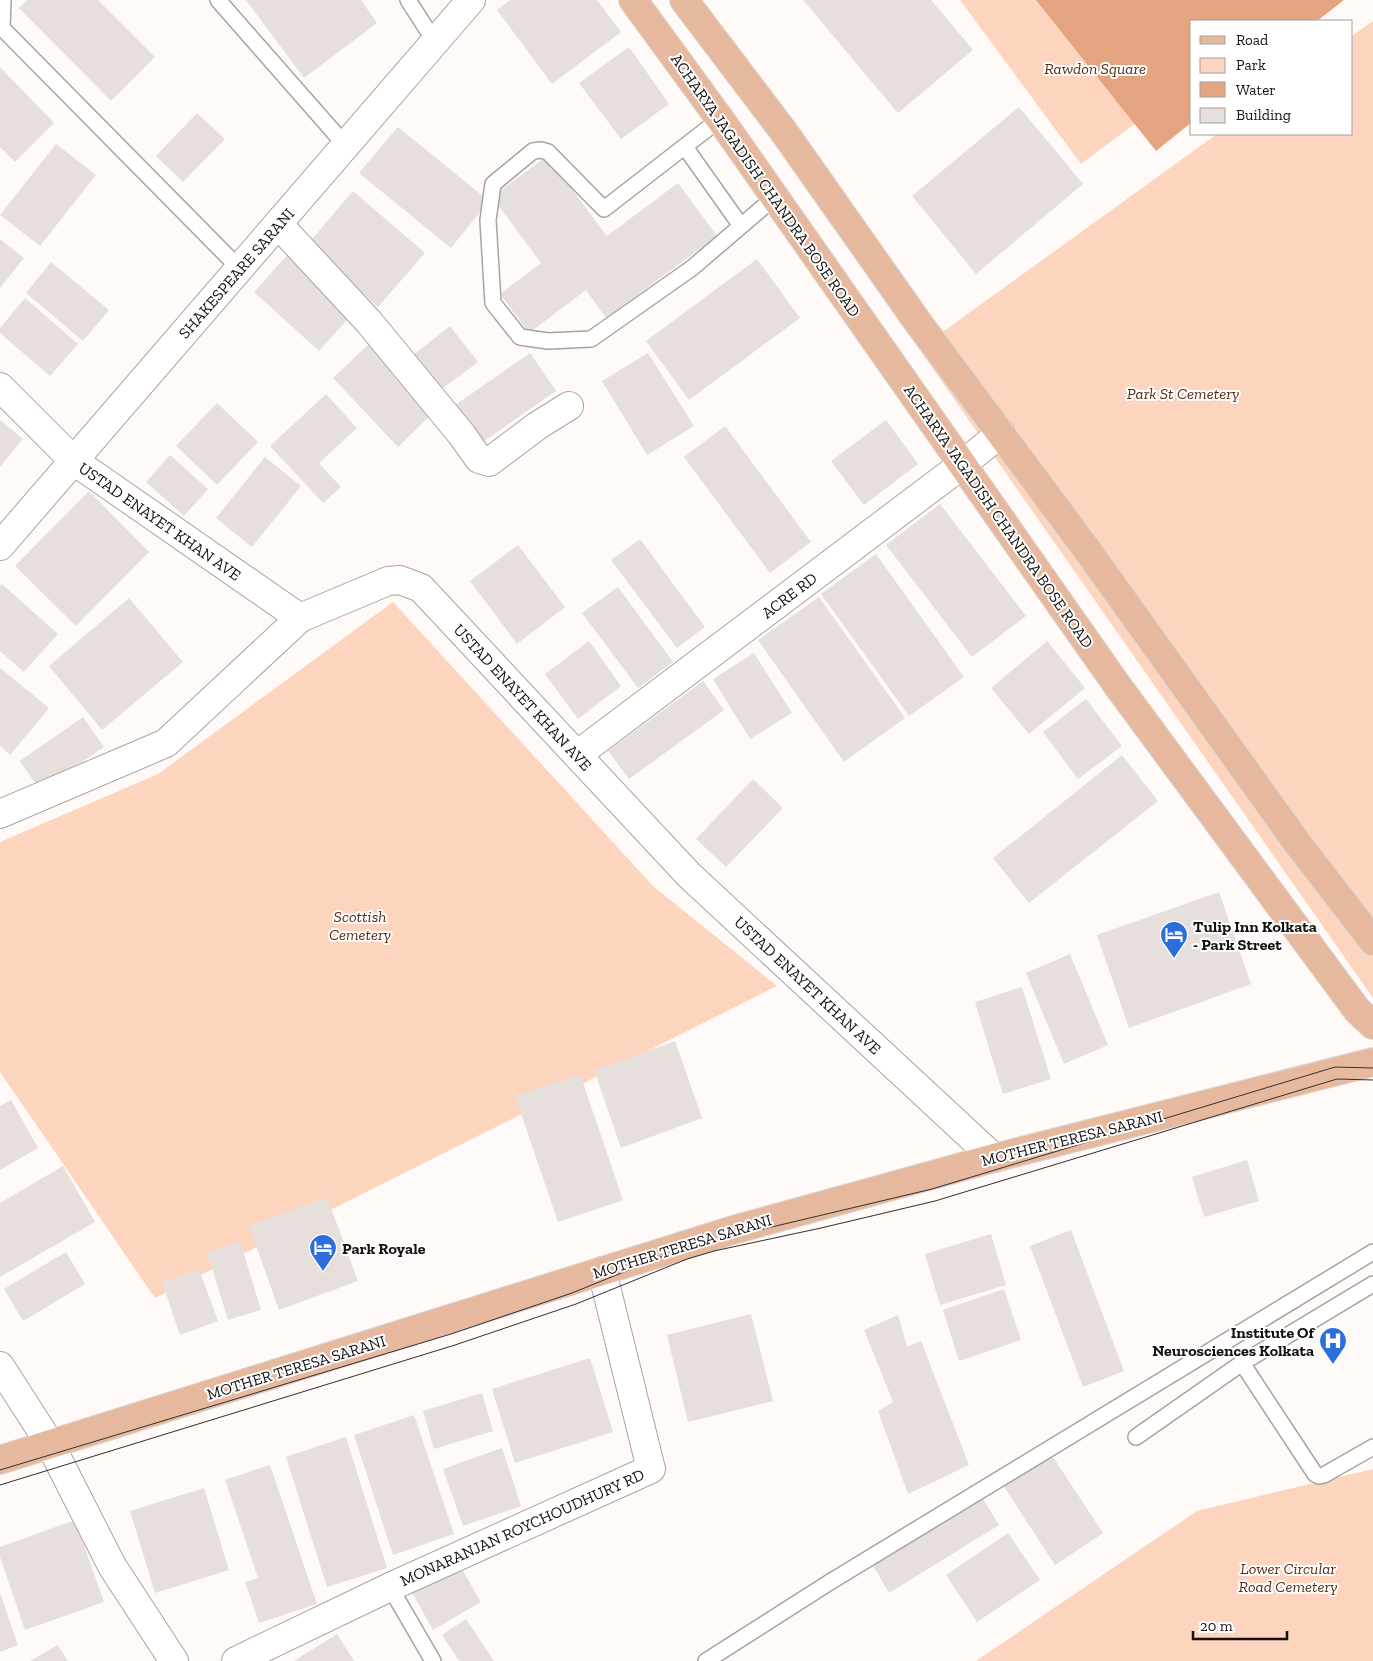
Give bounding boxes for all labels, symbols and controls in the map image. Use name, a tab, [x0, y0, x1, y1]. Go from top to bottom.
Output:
legend	[1190, 20, 1353, 135]
text: Road	[1236, 31, 1269, 49]
street label: ACHARYA JAGADISH CHANDRA BOSE ROAD	[667, 50, 864, 321]
text: Park	[1236, 56, 1266, 74]
park label: Rawdon Square	[1044, 59, 1146, 78]
text: Water	[1236, 81, 1276, 99]
text: Building	[1236, 106, 1291, 124]
street label: SHAKESPEARE SARANI	[175, 204, 298, 342]
street label: ACHARYA JAGADISH CHANDRA BOSE ROAD	[900, 381, 1097, 652]
park label: Park St Cemetery	[1127, 384, 1240, 403]
street label: USTAD ENAYET KHAN AVE	[75, 458, 244, 585]
street label: ACRE RD	[758, 568, 821, 622]
street label: USTAD ENAYET KHAN AVE	[450, 620, 596, 775]
park label: Scottish Cemetery	[329, 907, 392, 944]
street label: USTAD ENAYET KHAN AVE	[730, 912, 885, 1058]
place label: Tulip Inn Kolkata - Park Street	[1193, 917, 1317, 954]
hotel icon: Tulip Inn Kolkata - Park Street	[1159, 920, 1189, 959]
street label: MOTHER TERESA SARANI	[979, 1107, 1165, 1170]
street label: MOTHER TERESA SARANI	[590, 1210, 774, 1283]
hotel icon: Park Royale	[308, 1233, 338, 1272]
place label: Park Royale	[342, 1239, 426, 1258]
place label: Institute Of Neurosciences Kolkata	[1152, 1323, 1316, 1360]
hospital icon: Institute Of Neurosciences Kolkata	[1318, 1326, 1348, 1365]
street label: MOTHER TERESA SARANI	[204, 1331, 388, 1404]
street label: MONARANJAN ROYCHOUDHURY RD	[397, 1465, 647, 1590]
park label: Lower Circular Road Cemetery	[1239, 1559, 1338, 1596]
scale bar	[1193, 1608, 1287, 1640]
text: 20 m	[1200, 1617, 1233, 1635]

